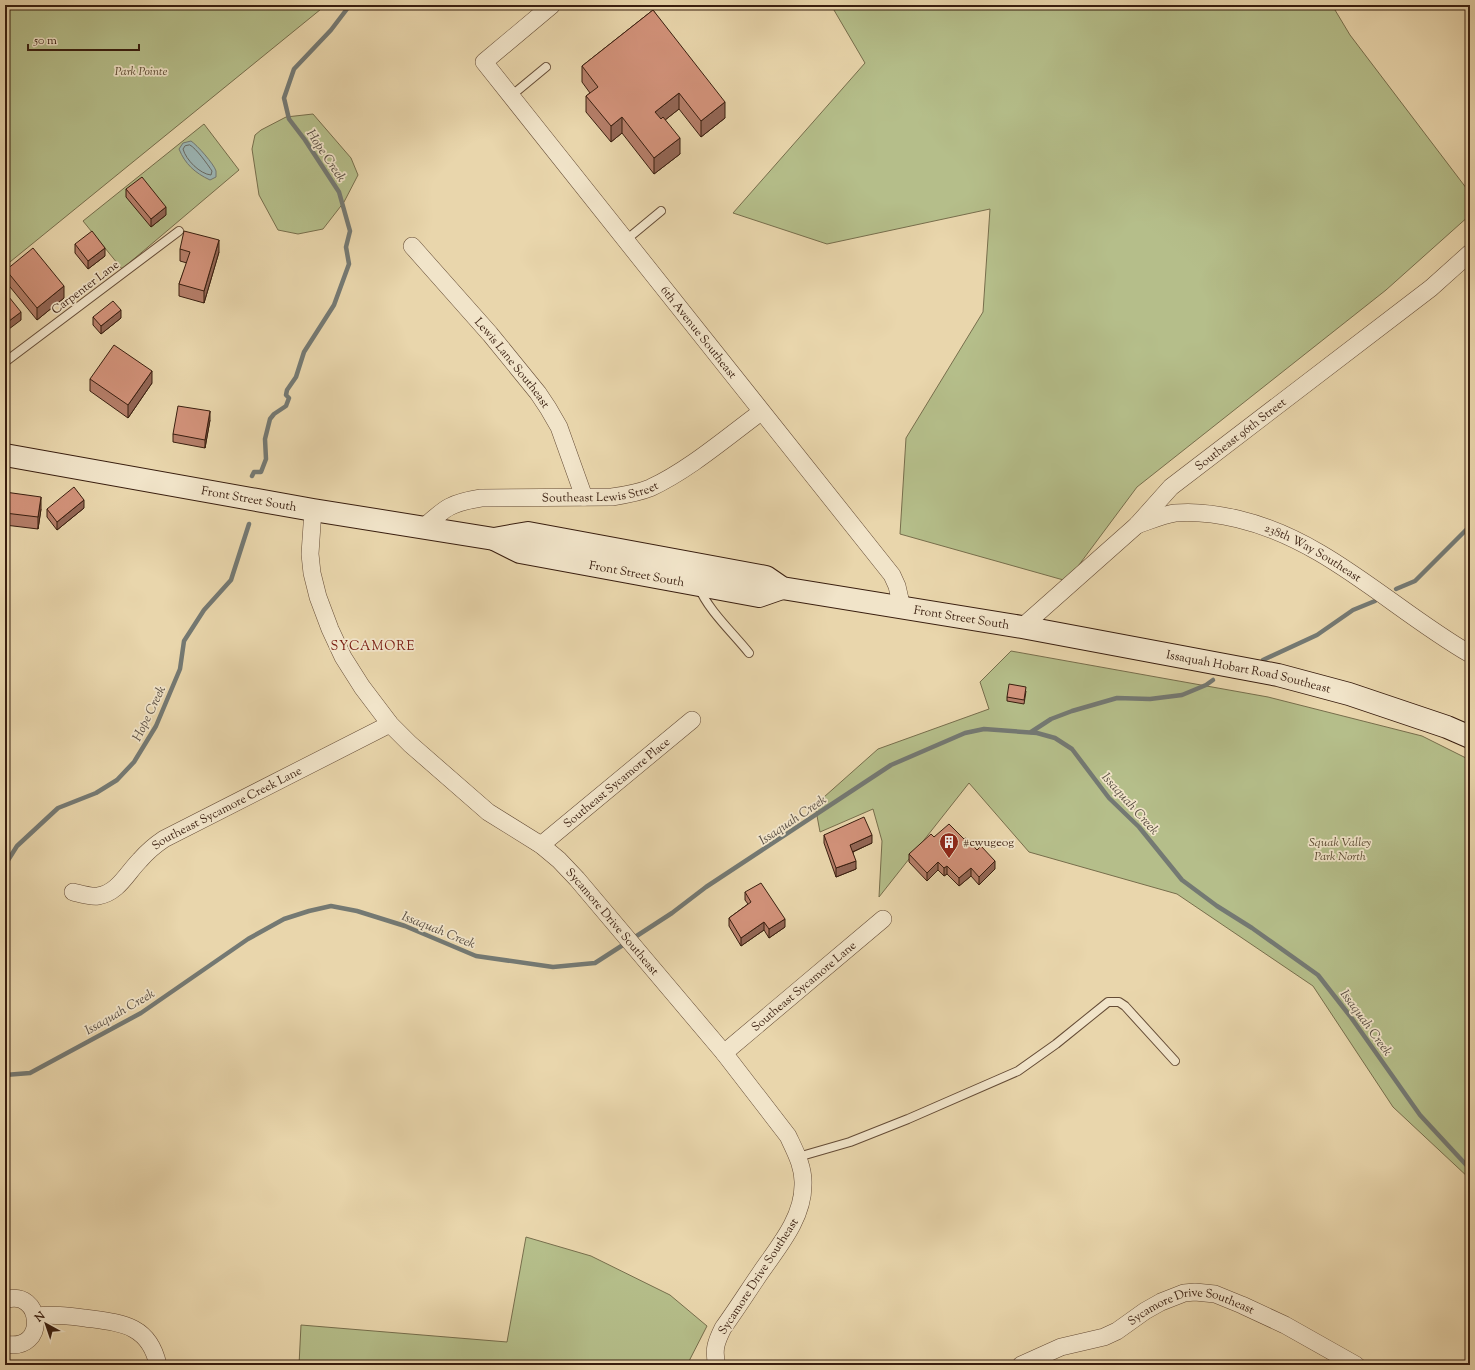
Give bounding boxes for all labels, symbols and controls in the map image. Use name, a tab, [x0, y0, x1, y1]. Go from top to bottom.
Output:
scale bar	[28, 26, 139, 52]
text: 50 m	[33, 32, 57, 50]
park label: Park Pointe	[115, 63, 167, 81]
water label: Hope Creek	[301, 126, 350, 186]
street label: Carpenter Lane	[48, 256, 124, 319]
street label: 6th Avenue Southeast	[656, 283, 741, 383]
street label: Lewis Lane Southeast	[470, 314, 554, 412]
street label: Southeast 96th Street	[1191, 394, 1290, 476]
street label: Southeast Lewis Street	[542, 477, 662, 508]
street label: Front Street South	[200, 482, 298, 517]
street label: 238th Way Southeast	[1262, 520, 1365, 587]
street label: Front Street South	[587, 557, 686, 592]
street label: Front Street South	[912, 602, 1011, 635]
district label: SYCAMORE	[331, 638, 415, 656]
street label: Issaquah Hobart Road Southeast	[1165, 646, 1333, 699]
water label: Hope Creek	[129, 683, 171, 745]
street label: Southeast Sycamore Place	[560, 733, 675, 833]
street label: Southeast Sycamore Creek Lane	[148, 762, 306, 855]
water label: Issaquah Creek	[1097, 769, 1162, 839]
water label: Issaquah Creek	[756, 791, 831, 850]
building icon: #cwugeog	[938, 831, 960, 859]
place label: #cwugeog	[963, 834, 1014, 852]
park label: Squak Valley Park North	[1309, 834, 1371, 866]
street label: Sycamore Drive Southeast	[561, 864, 663, 980]
water label: Issaquah Creek	[399, 908, 478, 954]
street label: Southeast Sycamore Lane	[748, 937, 861, 1036]
water label: Issaquah Creek	[82, 985, 158, 1040]
water label: Issaquah Creek	[1335, 986, 1396, 1060]
street label: Sycamore Drive Southeast	[714, 1215, 803, 1338]
street label: Sycamore Drive Southeast	[1124, 1284, 1257, 1331]
north arrow	[26, 1304, 66, 1344]
text: N	[31, 1308, 49, 1327]

